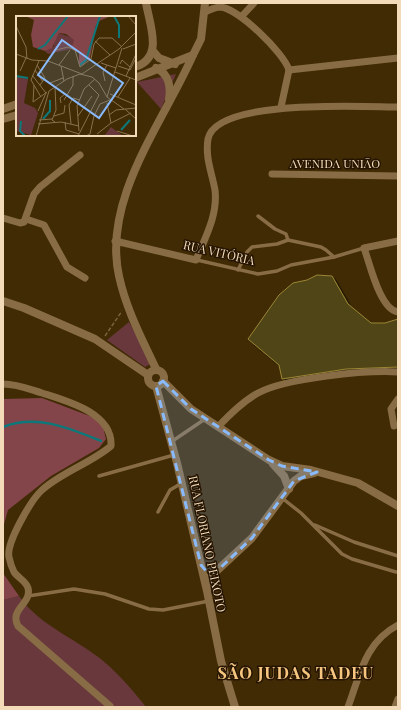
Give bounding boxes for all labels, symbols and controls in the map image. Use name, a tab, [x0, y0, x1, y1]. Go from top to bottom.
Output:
inset map	[16, 16, 136, 136]
street label: AVENIDA UNIÃO	[289, 155, 380, 171]
street label: RUA VITÓRIA	[182, 236, 257, 268]
street label: RUA FLORIANO PEIXOTO	[186, 474, 230, 614]
district label: SÃO JUDAS TADEU	[218, 662, 374, 683]

